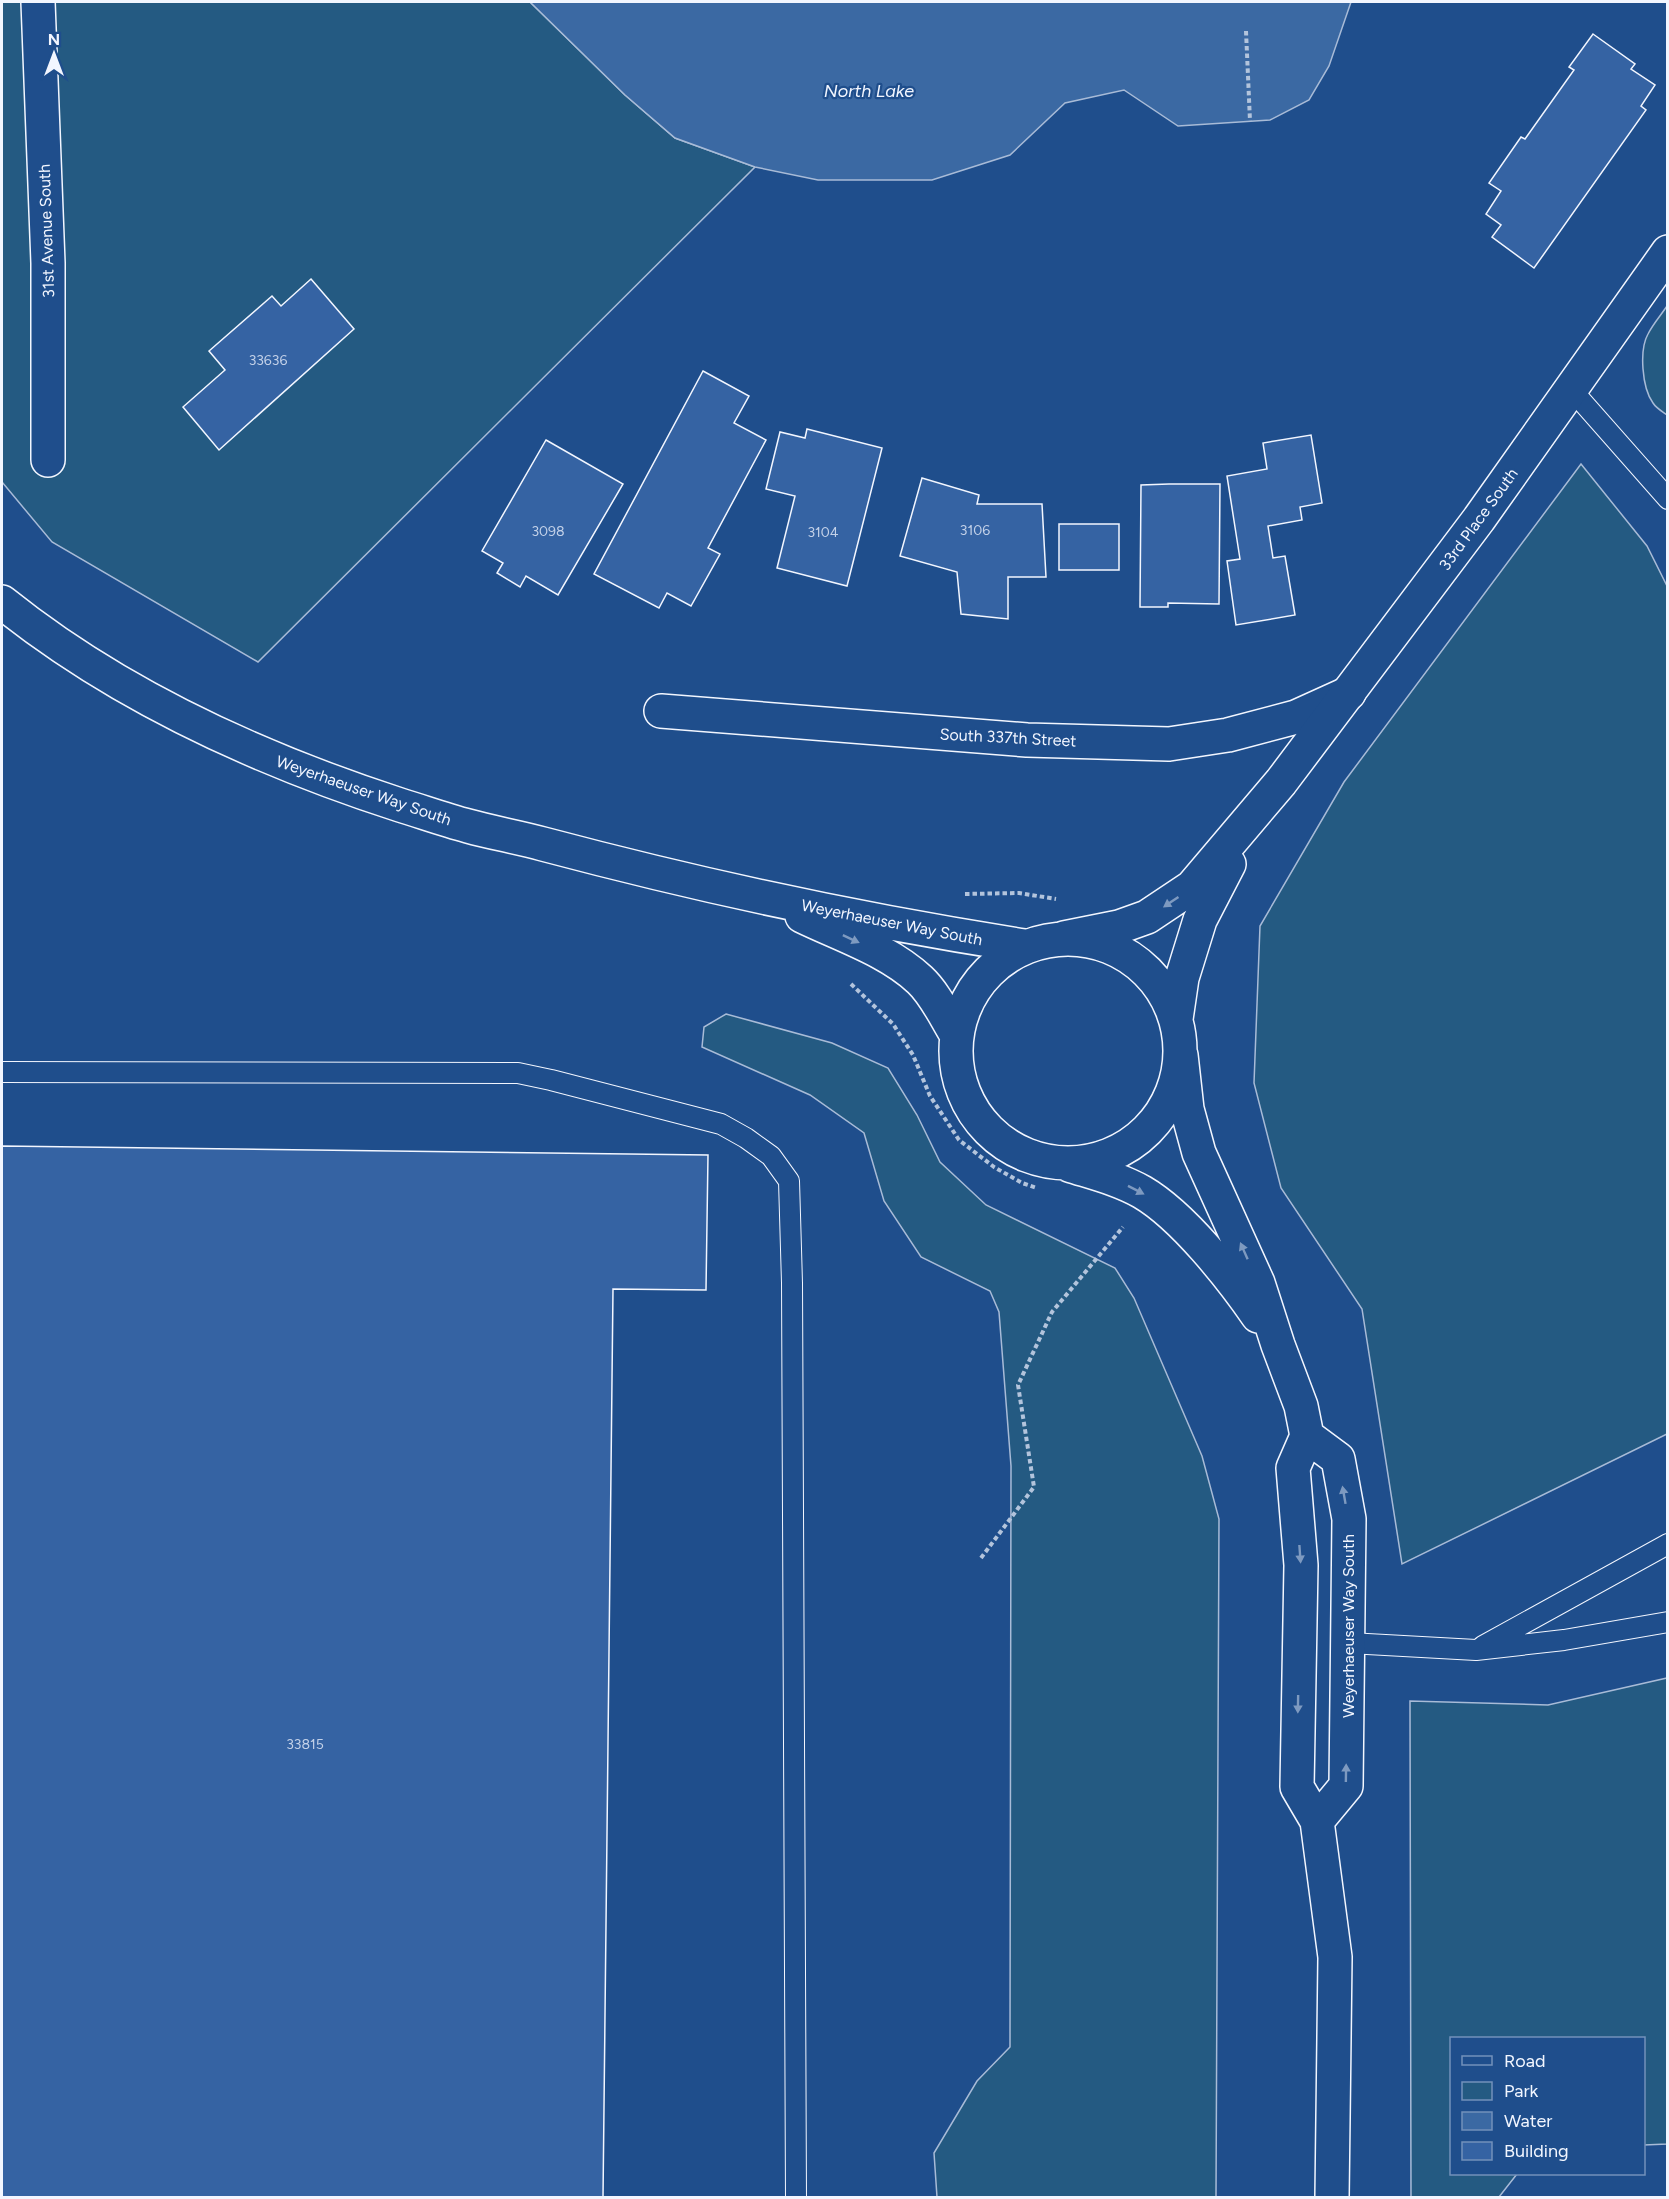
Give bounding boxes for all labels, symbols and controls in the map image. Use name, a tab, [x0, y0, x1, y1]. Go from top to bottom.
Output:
north arrow	[24, 24, 84, 84]
text: N	[48, 30, 60, 49]
water label: North Lake	[824, 80, 914, 102]
street label: 31st Avenue South	[35, 164, 58, 298]
house number: 33636	[249, 352, 287, 369]
street label: 33rd Place South	[1435, 465, 1522, 574]
house number: 3106	[960, 522, 990, 539]
house number: 3098	[531, 523, 565, 540]
house number: 3104	[807, 524, 839, 541]
street label: South 337th Street	[939, 724, 1077, 751]
street label: Weyerhaeuser Way South	[274, 752, 454, 829]
street label: Weyerhaeuser Way South	[800, 896, 984, 949]
one-way arrow	[1163, 896, 1179, 907]
one-way arrow	[842, 935, 859, 944]
one-way arrow	[1128, 1185, 1145, 1194]
one-way arrow	[1239, 1242, 1248, 1260]
one-way arrow	[1339, 1485, 1348, 1504]
street label: Weyerhaeuser Way South	[1339, 1534, 1358, 1718]
one-way arrow	[1295, 1545, 1305, 1564]
one-way arrow	[1293, 1694, 1302, 1713]
house number: 33815	[286, 1736, 324, 1753]
one-way arrow	[1342, 1764, 1351, 1783]
legend	[1450, 2037, 1645, 2175]
text: Road	[1504, 2050, 1545, 2072]
text: Park	[1504, 2080, 1539, 2102]
text: Water	[1504, 2110, 1552, 2132]
text: Building	[1504, 2140, 1569, 2162]

